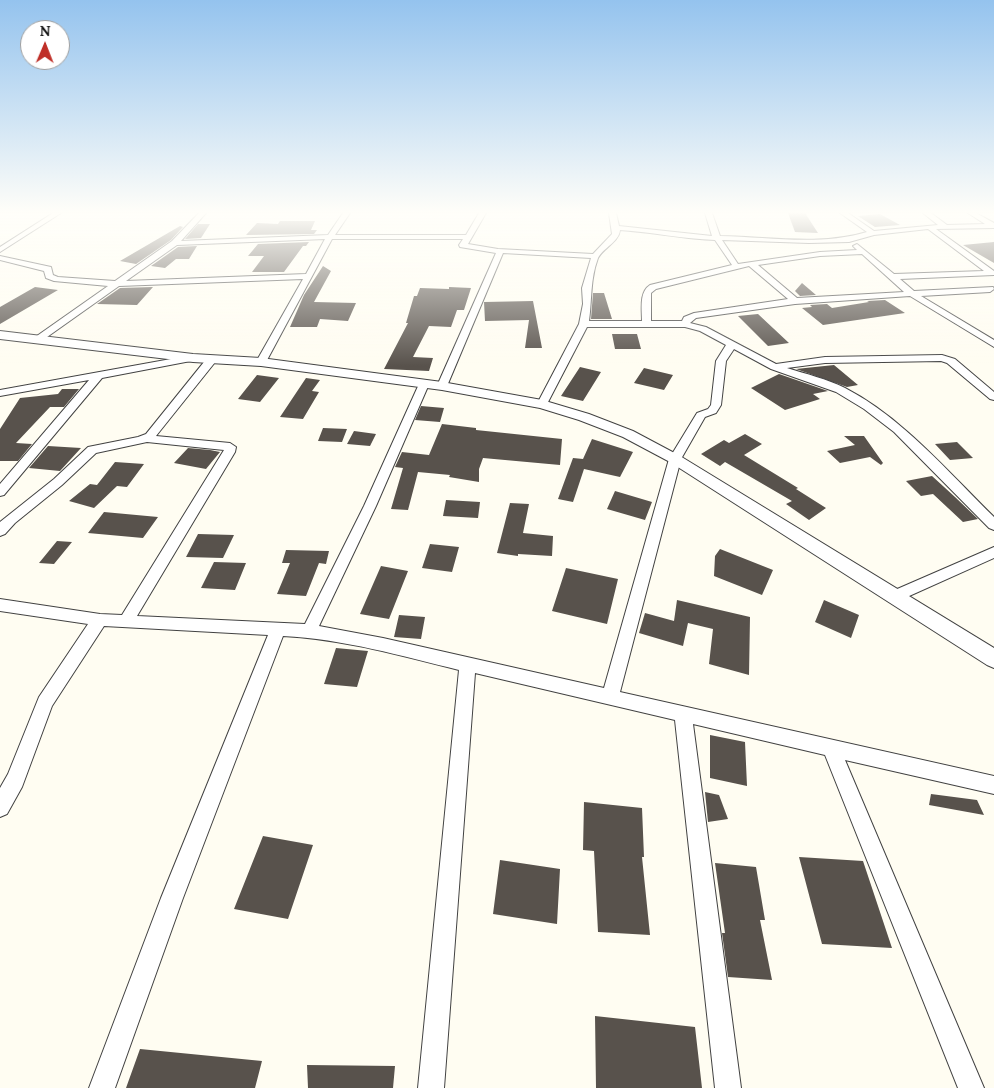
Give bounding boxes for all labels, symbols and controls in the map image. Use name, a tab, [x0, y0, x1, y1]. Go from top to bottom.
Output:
north arrow	[20, 20, 70, 70]
text: N	[40, 22, 51, 40]

